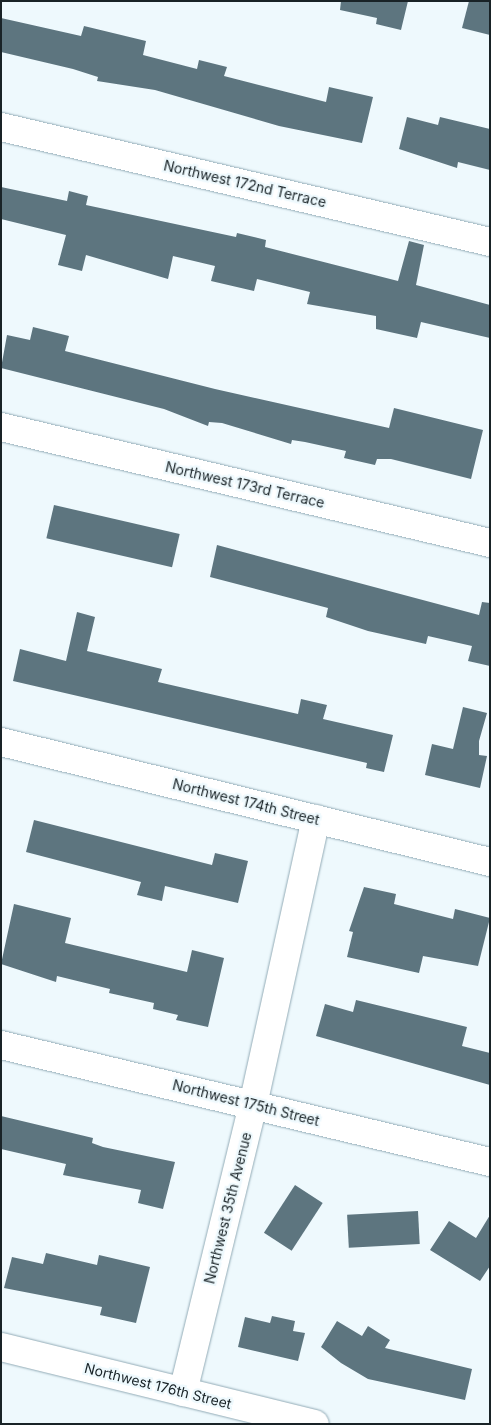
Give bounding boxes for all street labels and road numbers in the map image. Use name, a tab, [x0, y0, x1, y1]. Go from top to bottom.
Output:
street label: Northwest 172nd Terrace	[162, 157, 328, 211]
street label: Northwest 173rd Terrace	[164, 458, 326, 512]
street label: Northwest 174th Street	[171, 776, 321, 828]
street label: Northwest 175th Street	[171, 1077, 321, 1129]
street label: Northwest 35th Avenue	[201, 1130, 255, 1286]
street label: Northwest 176th Street	[83, 1360, 233, 1412]

